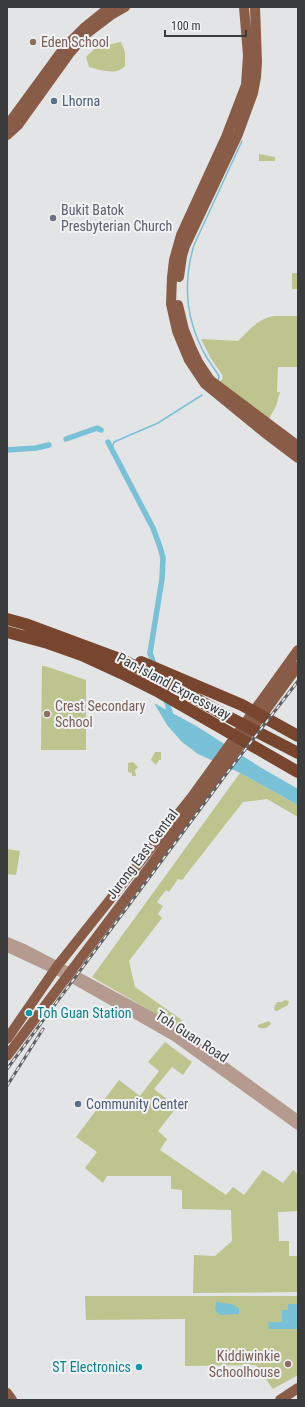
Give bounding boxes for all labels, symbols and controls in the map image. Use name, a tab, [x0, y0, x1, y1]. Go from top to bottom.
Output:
scale bar	[165, 12, 246, 38]
text: 100 m	[171, 19, 201, 33]
place label: Eden School	[41, 34, 109, 50]
marker: Eden School	[28, 37, 38, 47]
place label: Lhorna	[62, 93, 100, 109]
marker: Lhorna	[49, 96, 59, 106]
place label: Bukit Batok Presbyterian Church	[61, 202, 172, 234]
marker: Bukit Batok Presbyterian Church	[48, 213, 58, 223]
street label: Pan-Island Expressway	[114, 649, 234, 723]
place label: Crest Secondary School	[55, 698, 146, 730]
marker: Crest Secondary School	[42, 709, 52, 719]
street label: Jurong East Central	[103, 806, 181, 902]
place label: Toh Guan Station	[37, 1005, 132, 1021]
street label: Toh Guan Road	[153, 1007, 231, 1065]
marker: Toh Guan Station	[24, 1008, 34, 1018]
place label: Community Center	[86, 1096, 188, 1112]
marker: Community Center	[73, 1099, 83, 1109]
place label: Kiddiwinkie Schoolhouse	[209, 1348, 280, 1380]
place label: ST Electronics	[52, 1359, 131, 1375]
marker: Kiddiwinkie Schoolhouse	[283, 1359, 293, 1369]
marker: ST Electronics	[134, 1362, 144, 1372]

